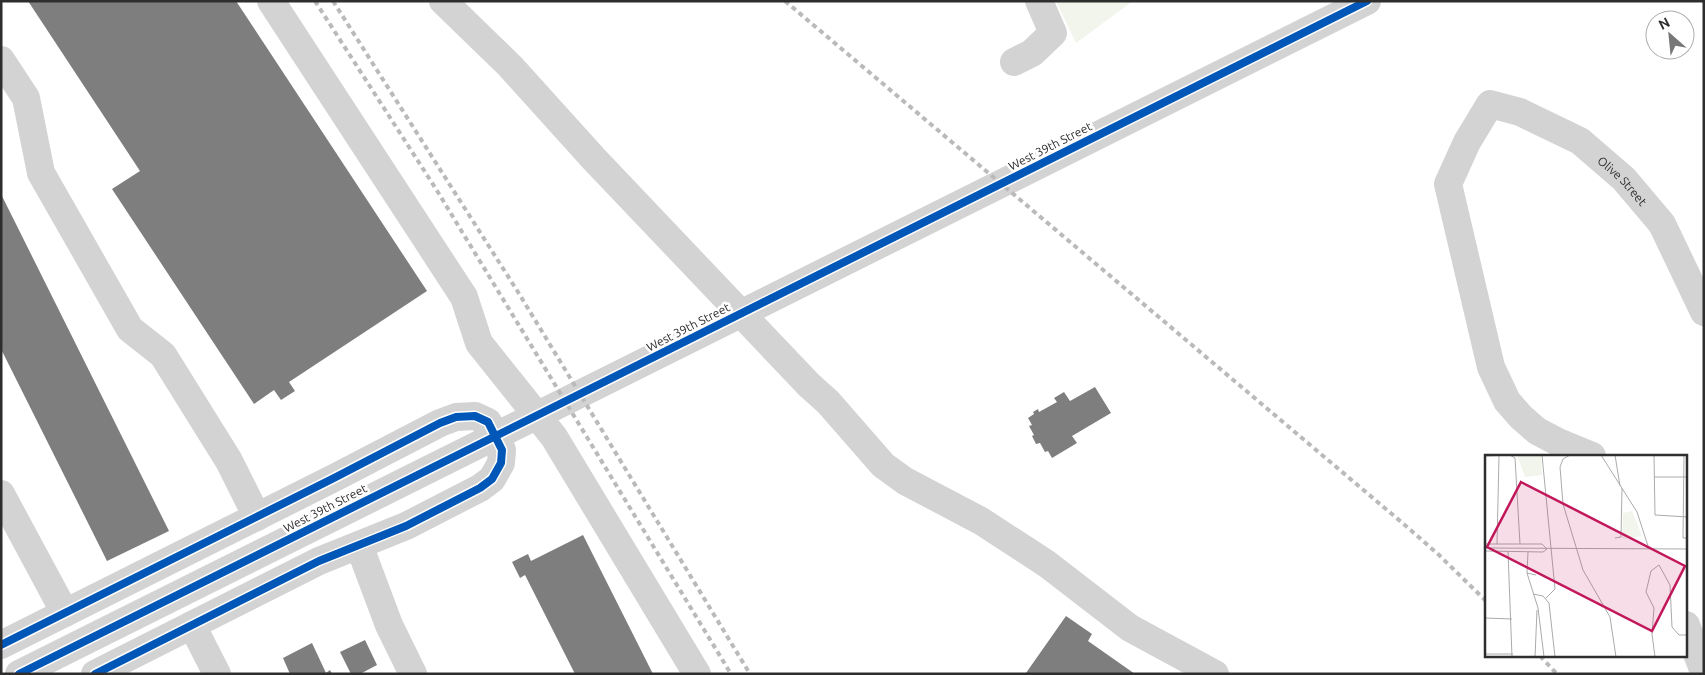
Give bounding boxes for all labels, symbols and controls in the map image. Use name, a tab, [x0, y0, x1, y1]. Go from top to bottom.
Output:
north arrow	[1645, 10, 1695, 60]
text: N	[1656, 14, 1672, 33]
street label: West 39th Street	[1006, 119, 1094, 173]
street label: Olive Street	[1596, 153, 1650, 208]
street label: West 39th Street	[644, 300, 732, 354]
inset map	[1485, 455, 1688, 658]
street label: West 39th Street	[281, 481, 369, 535]

